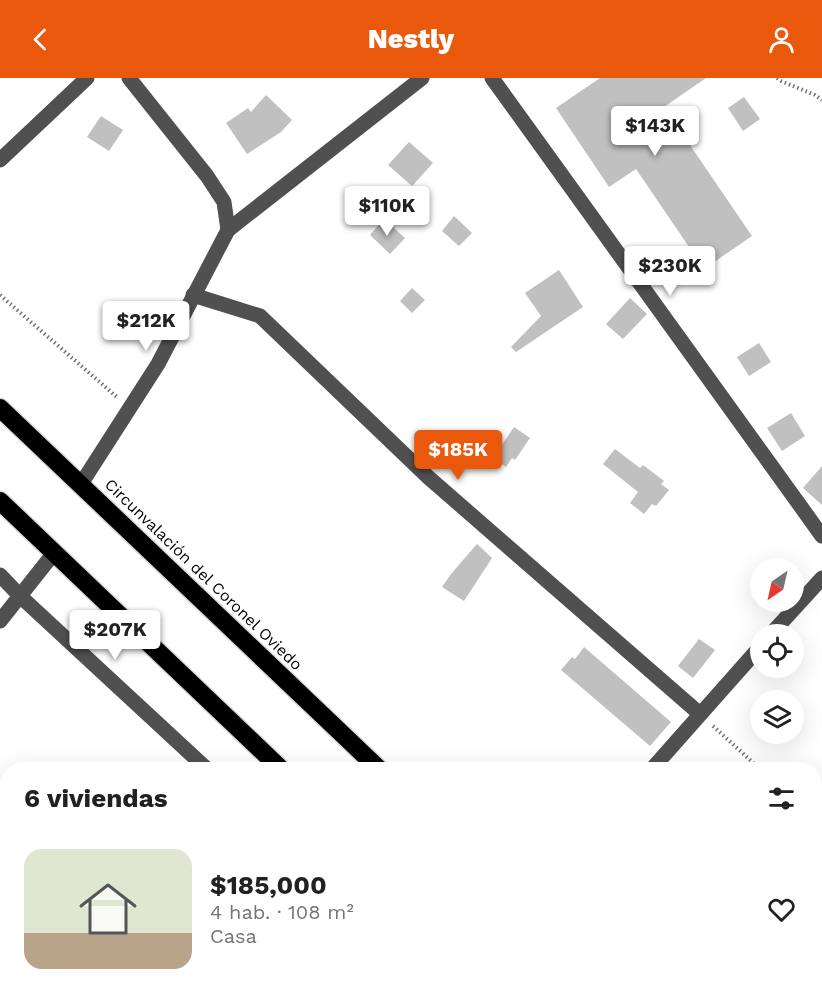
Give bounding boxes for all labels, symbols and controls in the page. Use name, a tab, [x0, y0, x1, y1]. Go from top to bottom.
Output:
icon: back	[24, 23, 57, 56]
text: Nestly	[368, 23, 454, 55]
icon: person	[765, 23, 798, 56]
pin: $143K	[613, 106, 697, 157]
text: $143K	[625, 113, 685, 137]
pin: $110K	[345, 186, 429, 237]
text: $110K	[359, 193, 415, 217]
pin: $230K	[628, 246, 712, 297]
text: $230K	[638, 253, 702, 277]
pin: $212K	[104, 301, 188, 352]
text: $212K	[116, 308, 176, 332]
pin: $185K	[416, 430, 500, 481]
text: $185K	[428, 437, 488, 461]
street label: Circunvalación del Coronel Oviedo	[101, 475, 306, 674]
north arrow	[750, 558, 804, 612]
map controls	[750, 558, 804, 744]
pin: $207K	[73, 610, 157, 661]
text: $207K	[83, 617, 147, 641]
button: locate	[750, 624, 804, 678]
button: layers	[750, 690, 804, 744]
icon: filters	[765, 782, 798, 815]
text: 6 viviendas	[24, 783, 168, 813]
text: $185,000	[210, 870, 327, 900]
icon: home	[72, 873, 144, 945]
icon: heart	[765, 893, 798, 926]
text: 4 hab. · 108 m²	[210, 900, 354, 924]
text: Casa	[210, 924, 257, 948]

